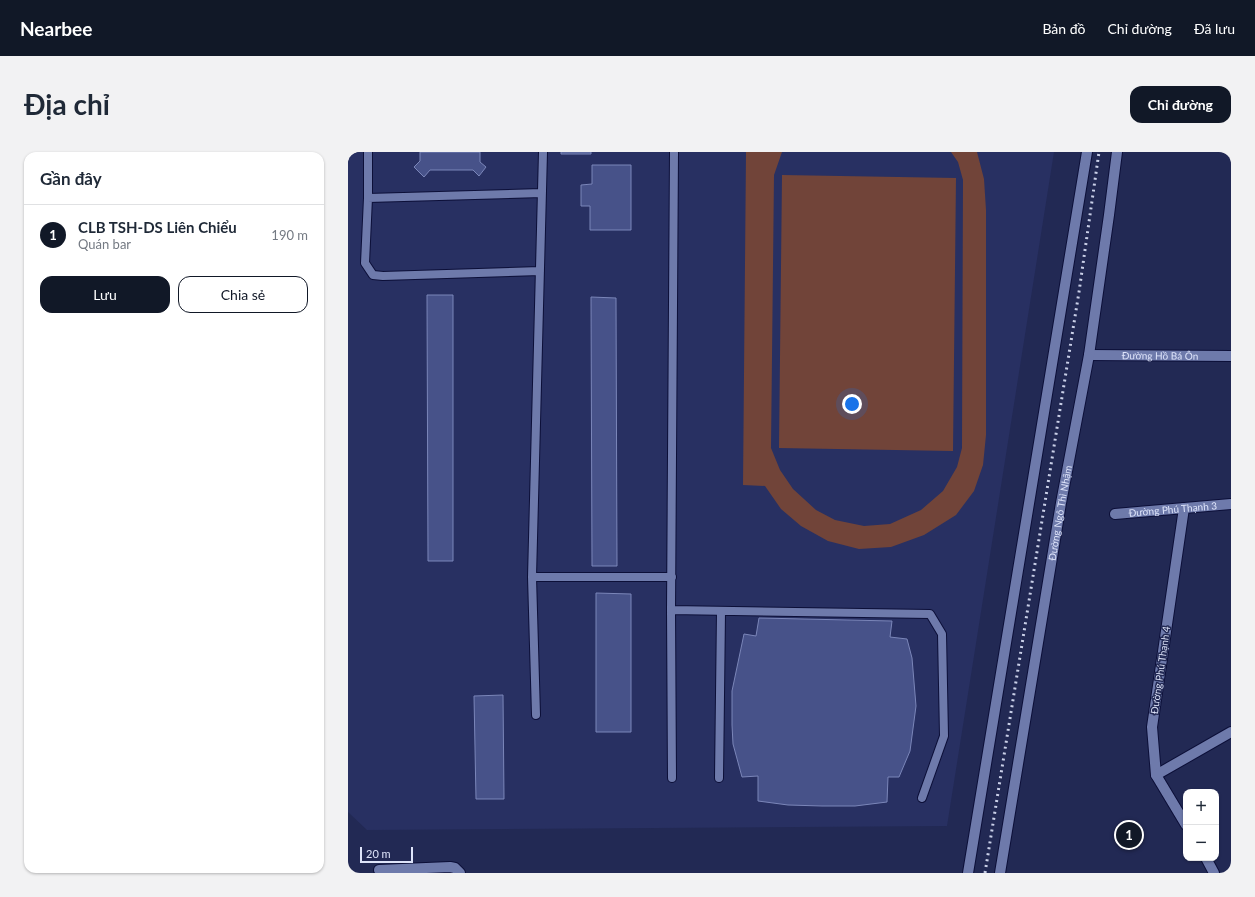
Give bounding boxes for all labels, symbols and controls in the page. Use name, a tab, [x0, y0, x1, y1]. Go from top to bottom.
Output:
text: Nearbee	[20, 17, 92, 40]
text: Bản đồ	[1042, 20, 1085, 37]
text: Chỉ đường	[1107, 20, 1172, 37]
text: Đã lưu	[1194, 20, 1235, 37]
button: Chỉ đường	[1130, 86, 1231, 123]
text: Địa chỉ	[24, 87, 110, 121]
text: Gần đây	[40, 168, 102, 189]
text: CLB TSH-DS Liên Chiểu	[78, 218, 237, 236]
text: 1	[49, 227, 57, 243]
text: 190 m	[271, 227, 308, 243]
text: Quán bar	[78, 236, 131, 252]
button: Lưu	[40, 276, 170, 313]
button: Chia sẻ	[178, 276, 308, 313]
street label: Đường Hồ Bá Ôn	[1122, 349, 1198, 362]
your location	[842, 394, 862, 414]
street label: Đường Ngô Thì Nhậm	[1046, 464, 1074, 562]
street label: Đường Phú Thạnh 3	[1128, 499, 1218, 519]
street label: Đường Phú Thạnh 4	[1148, 625, 1172, 715]
map controls	[1183, 789, 1219, 861]
button: +	[1183, 789, 1219, 825]
pin: 1	[1116, 820, 1142, 850]
button: −	[1183, 825, 1219, 861]
scale bar	[360, 845, 413, 864]
text: 20 m	[366, 847, 391, 860]

